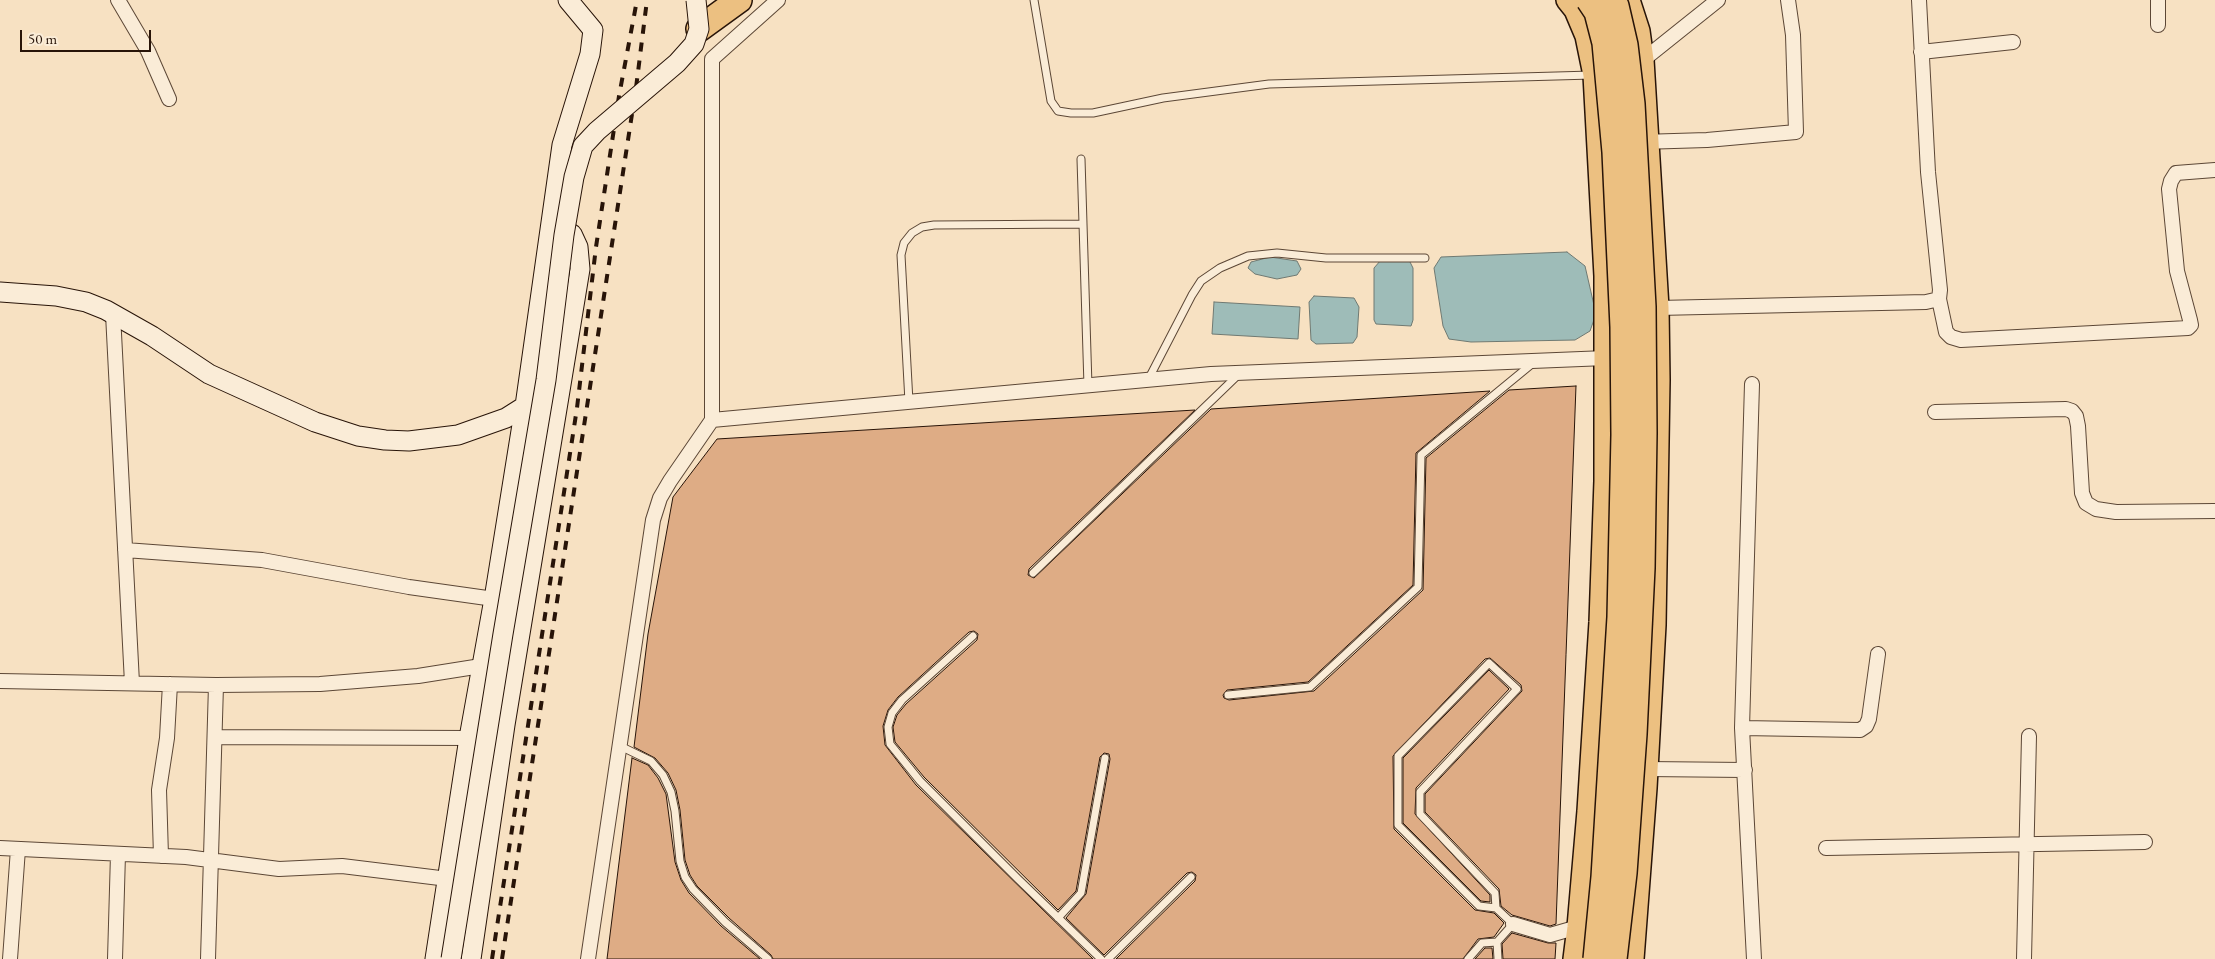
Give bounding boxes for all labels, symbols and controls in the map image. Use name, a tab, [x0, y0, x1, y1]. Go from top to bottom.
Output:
scale bar	[22, 20, 154, 52]
text: 50 m	[28, 29, 57, 48]

